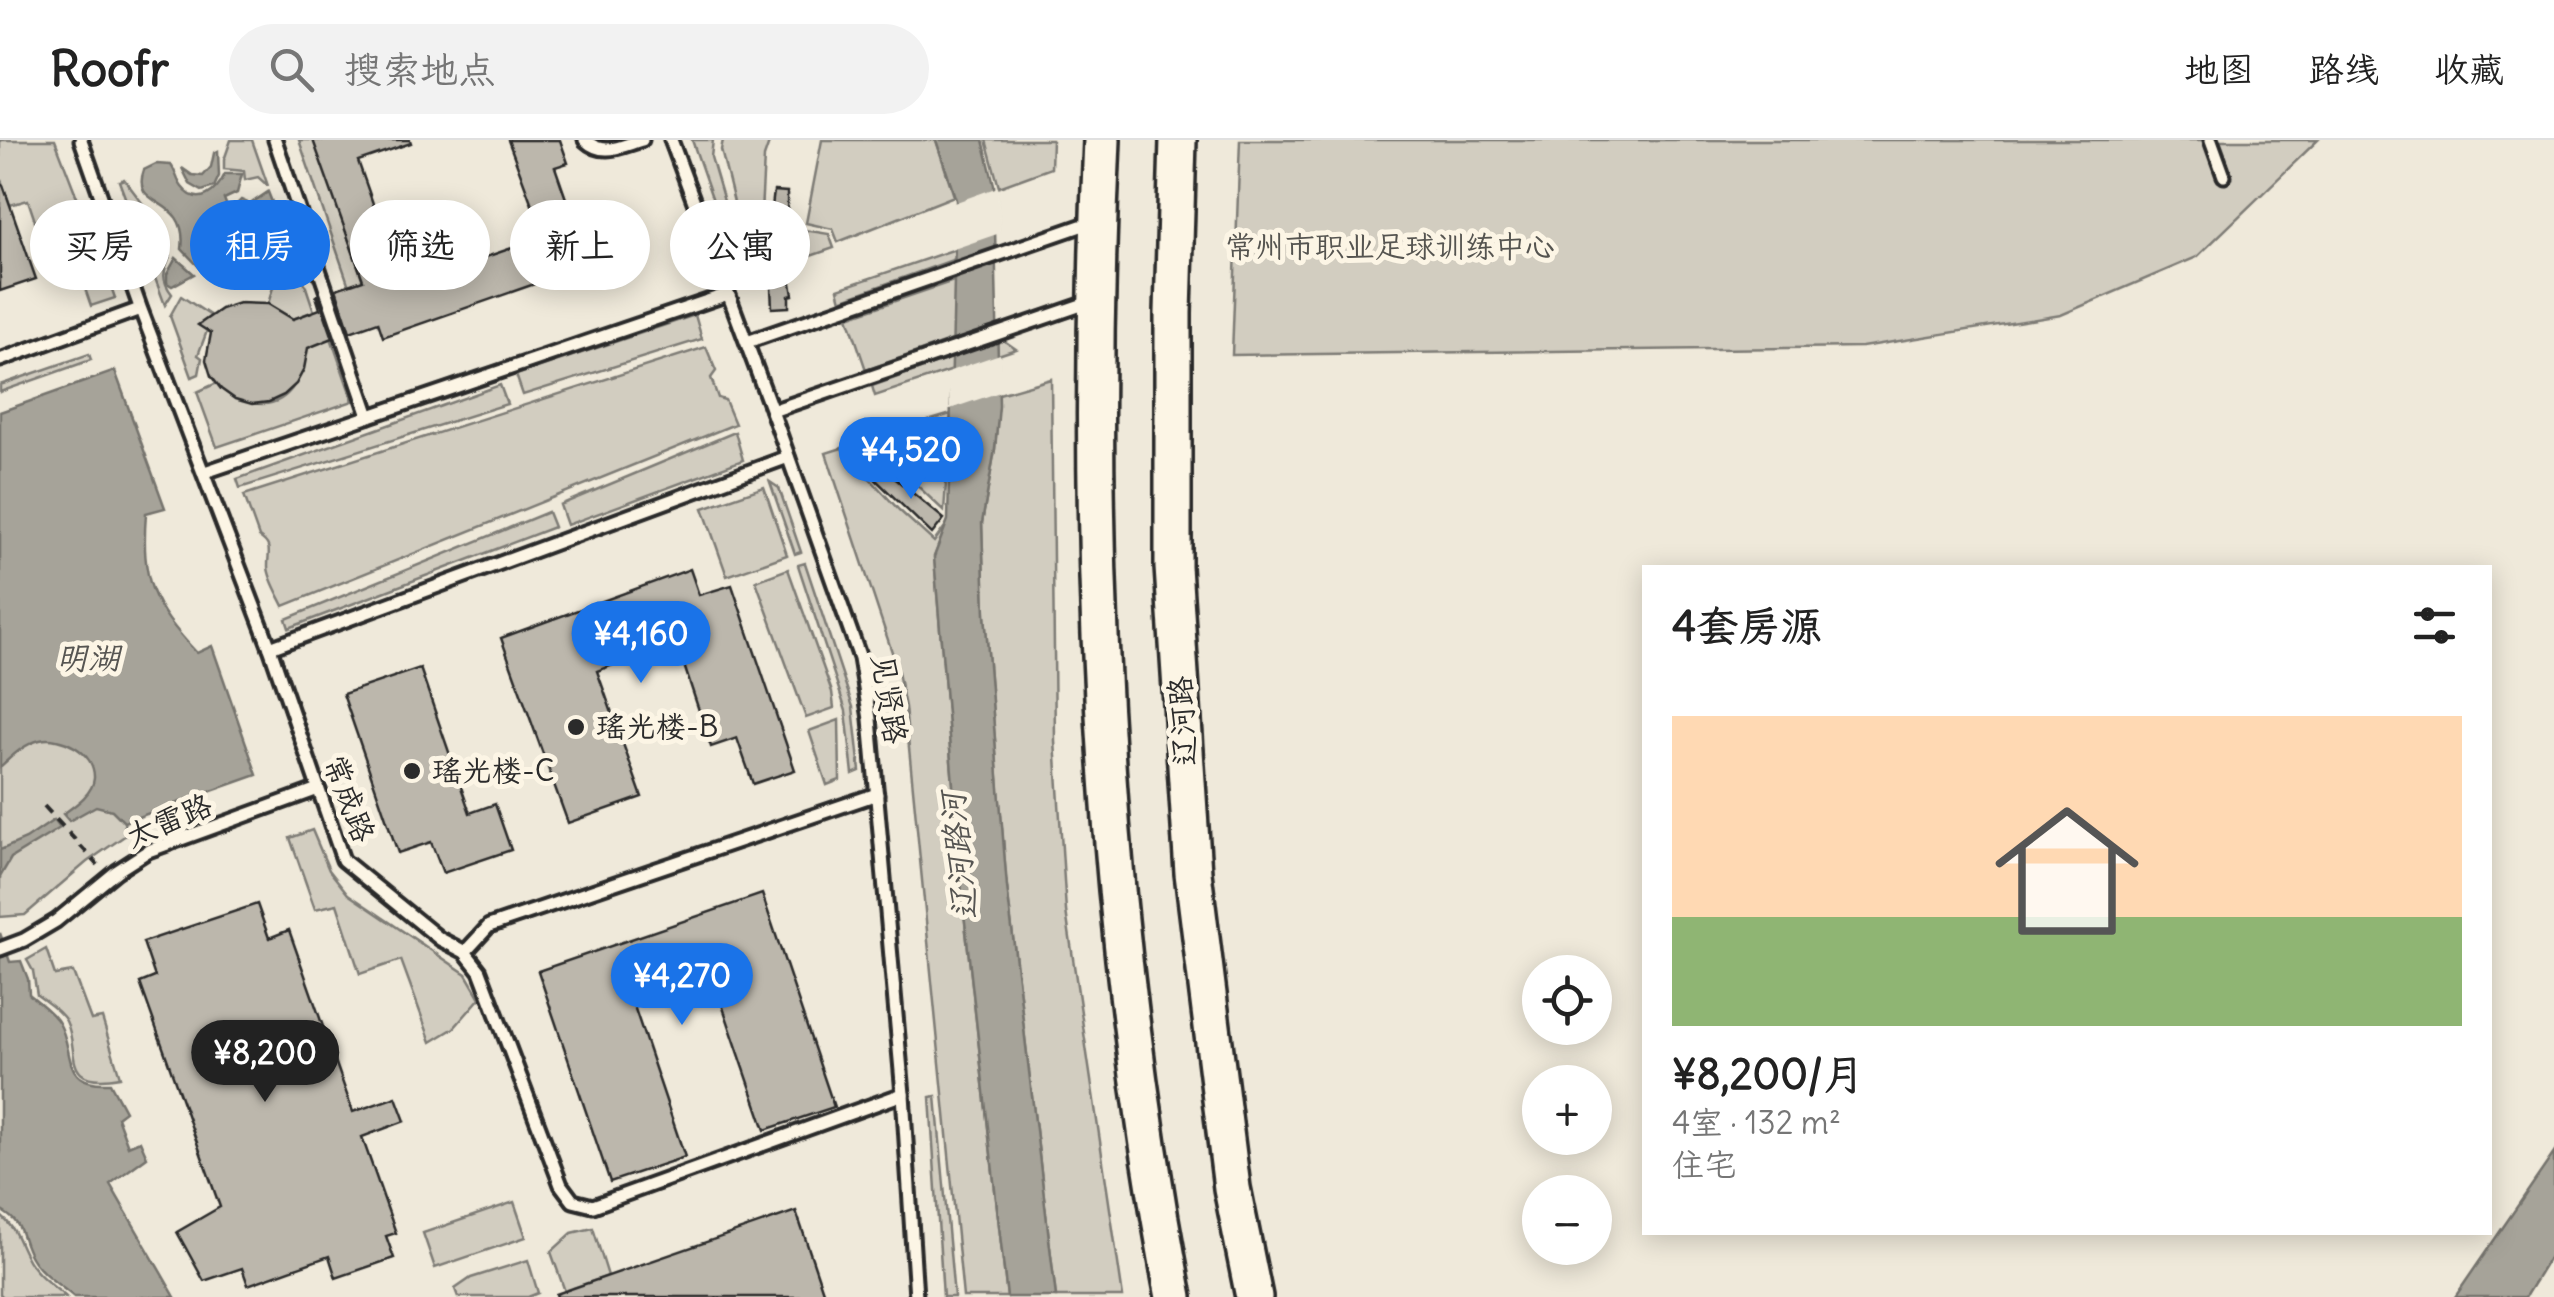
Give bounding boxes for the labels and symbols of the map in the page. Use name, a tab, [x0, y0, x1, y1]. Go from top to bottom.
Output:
park label: 常州市职业足球训练中心	[1225, 227, 1555, 265]
pin: ¥4,520	[830, 417, 992, 502]
pin: ¥4,160	[560, 601, 722, 686]
water label: 明湖	[56, 637, 123, 678]
street label: 见贤路	[864, 651, 916, 746]
street label: 辽河路	[1160, 675, 1204, 767]
place label: 瑶光楼-B	[596, 707, 719, 745]
marker: 瑶光楼-B	[565, 716, 587, 738]
street label: 常成路	[316, 750, 384, 847]
place label: 瑶光楼-C	[432, 751, 555, 789]
marker: 瑶光楼-C	[401, 760, 423, 782]
street label: 太雷路	[120, 785, 217, 855]
water label: 辽河路河	[931, 785, 986, 922]
pin: ¥4,270	[601, 943, 763, 1028]
pin: ¥8,200	[184, 1020, 346, 1105]

